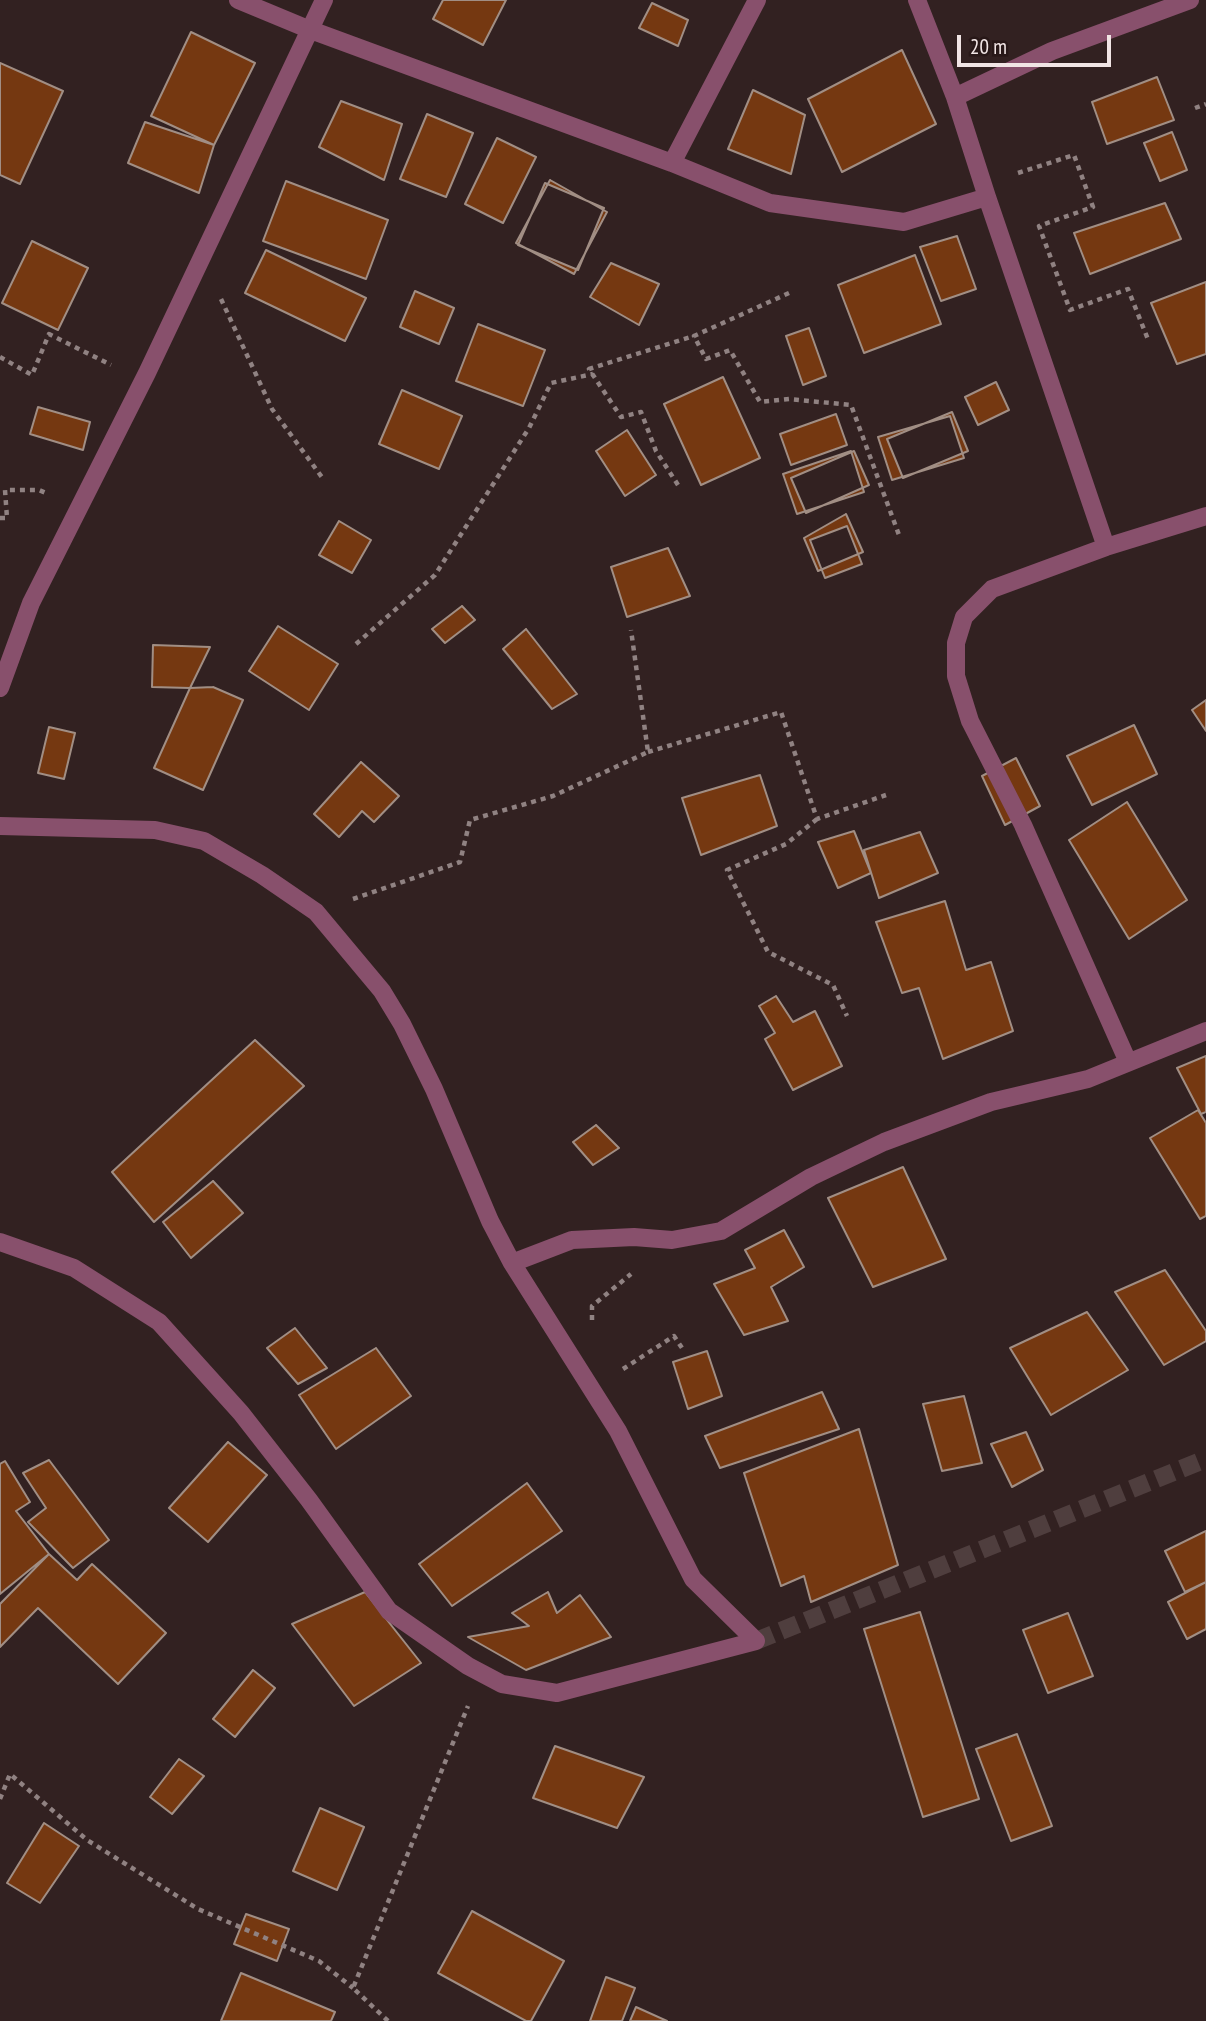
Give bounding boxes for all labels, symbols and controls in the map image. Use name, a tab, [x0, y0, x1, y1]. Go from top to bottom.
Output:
scale bar	[961, 21, 1115, 65]
text: 20 m	[970, 33, 1007, 60]

